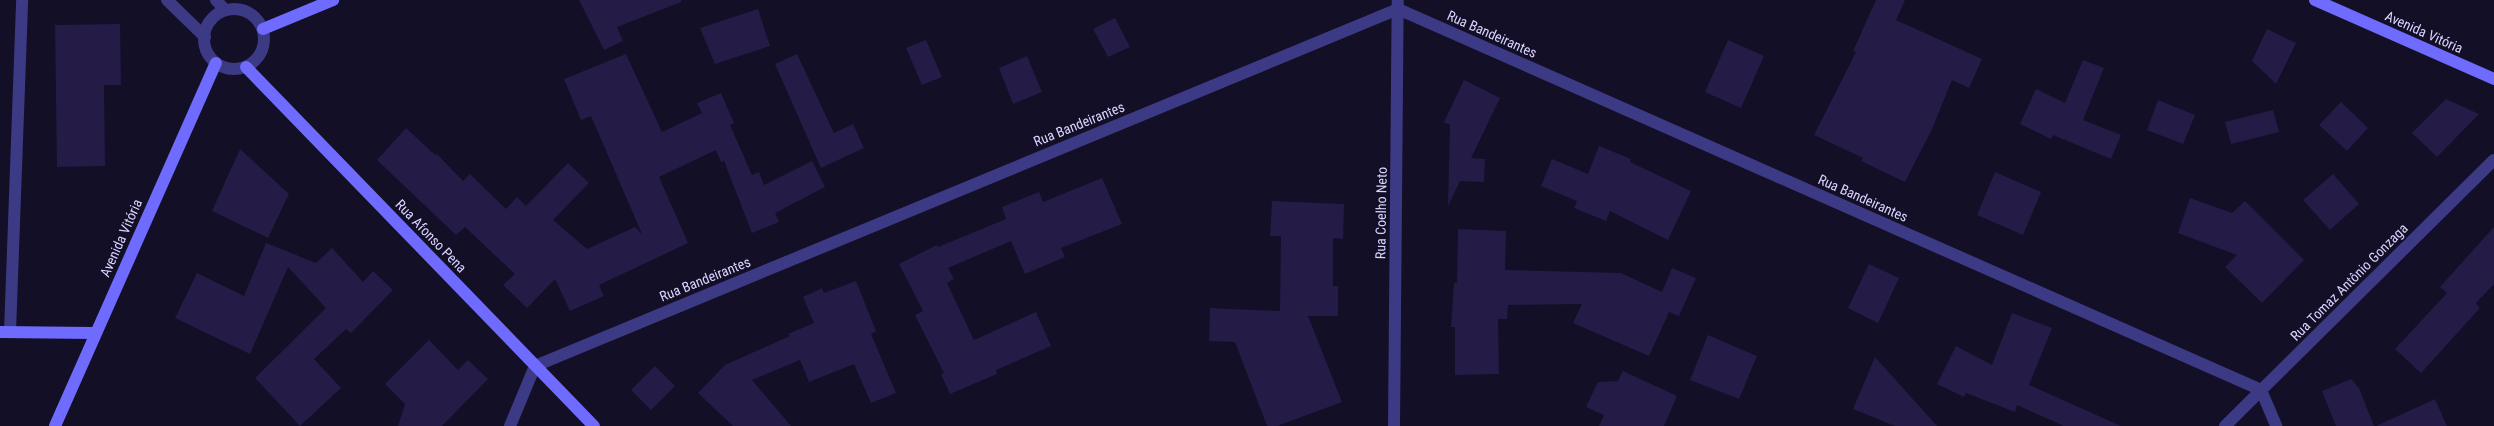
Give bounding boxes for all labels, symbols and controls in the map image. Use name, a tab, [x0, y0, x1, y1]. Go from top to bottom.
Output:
street label: Rua Bandeirantes	[1444, 7, 1540, 61]
street label: Avenida Vitória	[2383, 7, 2465, 57]
street label: Rua Bandeirantes	[1031, 98, 1127, 150]
street label: Rua Coelho Neto	[1372, 167, 1390, 259]
street label: Rua Bandeirantes	[1815, 171, 1911, 225]
street label: Rua Afonso Pena	[392, 196, 470, 276]
street label: Avenida Vitória	[96, 197, 146, 279]
street label: Rua Tomaz Antônio Gonzaga	[2287, 220, 2411, 344]
street label: Rua Bandeirantes	[657, 253, 753, 305]

